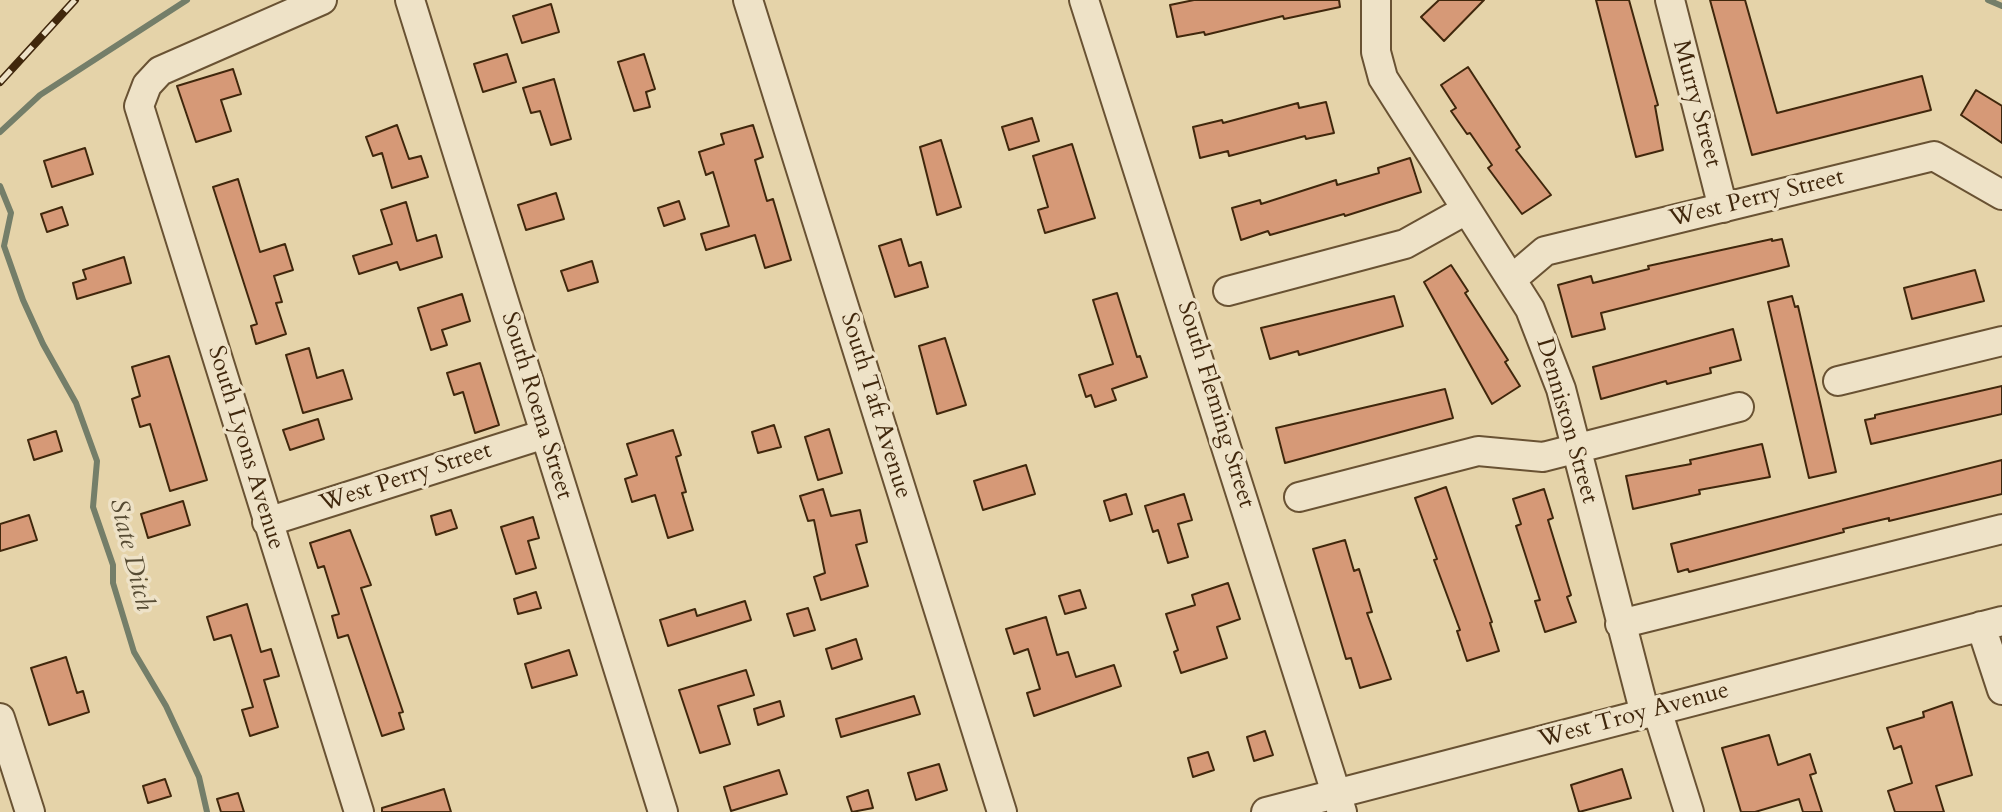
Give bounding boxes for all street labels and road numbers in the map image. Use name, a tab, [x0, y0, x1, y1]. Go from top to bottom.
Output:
street label: Murry Street	[1665, 37, 1727, 171]
street label: West Perry Street	[1667, 163, 1847, 235]
street label: South Fleming Street	[1170, 298, 1260, 512]
street label: South Roena Street	[494, 309, 578, 503]
street label: South Taft Avenue	[833, 310, 917, 502]
street label: Denniston Street	[1529, 335, 1603, 507]
street label: South Lyons Avenue	[200, 343, 290, 553]
street label: West Perry Street	[316, 437, 496, 519]
street label: West Troy Avenue	[1536, 677, 1732, 755]

